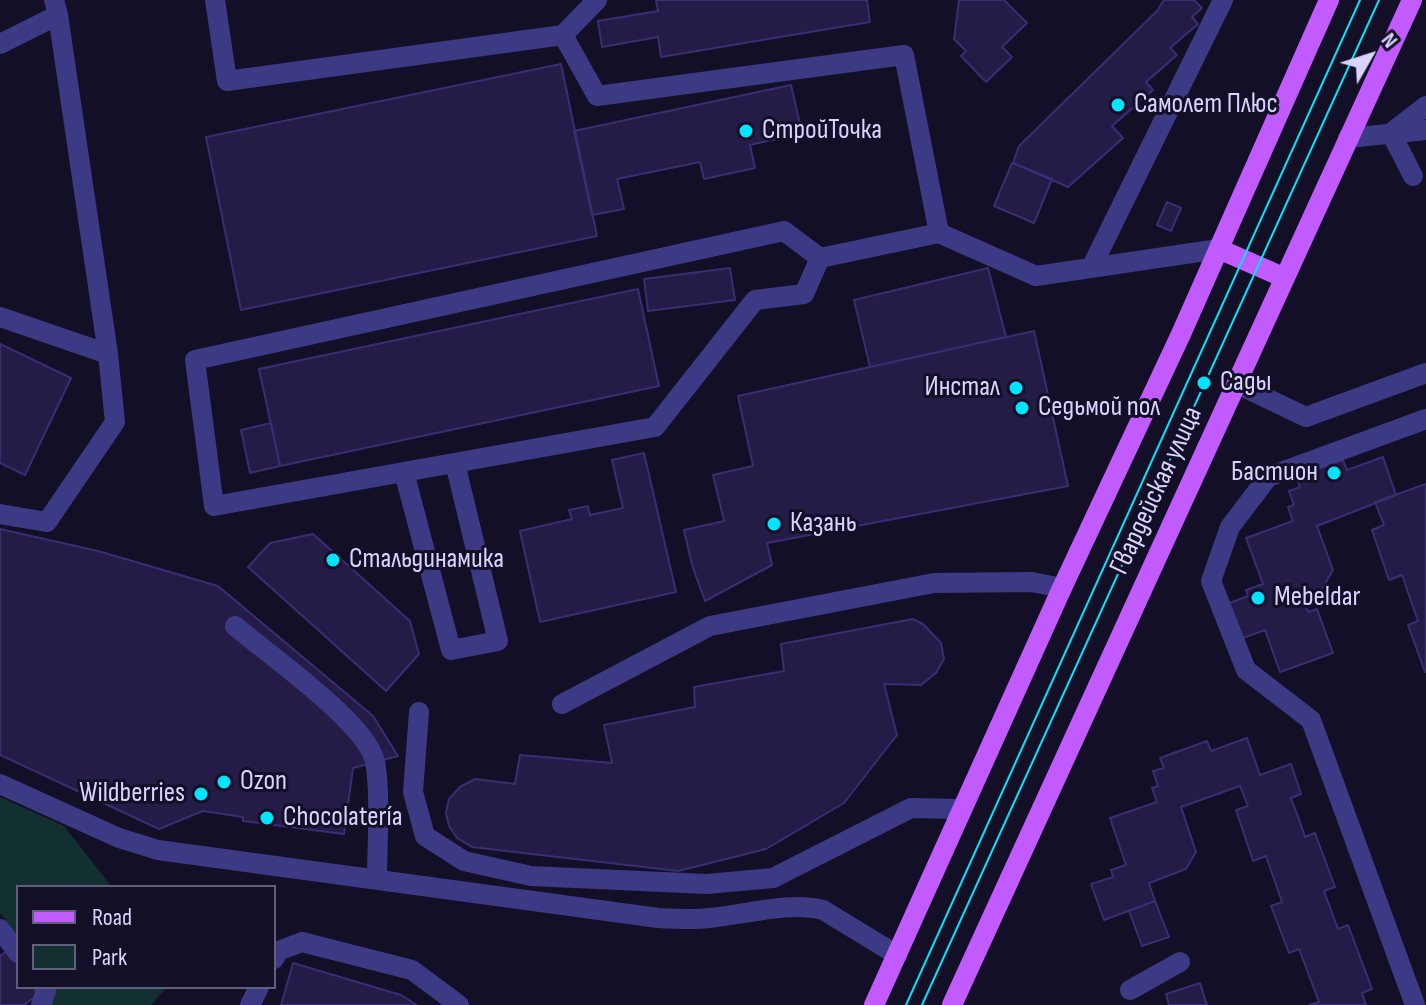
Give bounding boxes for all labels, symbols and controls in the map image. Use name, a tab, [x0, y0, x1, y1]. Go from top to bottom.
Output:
north arrow	[1330, 16, 1410, 96]
text: N	[1375, 28, 1403, 54]
place label: Самолет Плюс	[1134, 88, 1278, 122]
marker: Самолет Плюс	[1109, 96, 1127, 114]
place label: СтройТочка	[762, 114, 882, 148]
marker: СтройТочка	[737, 122, 755, 140]
place label: Сады	[1220, 366, 1271, 400]
place label: Инстал	[924, 371, 1000, 405]
marker: Сады	[1195, 374, 1213, 392]
marker: Инстал	[1007, 379, 1025, 397]
place label: Седьмой пол	[1038, 391, 1160, 425]
marker: Седьмой пол	[1013, 399, 1031, 417]
street label: Гвардейская улица	[1103, 402, 1211, 580]
place label: Бастион	[1231, 456, 1318, 490]
marker: Бастион	[1325, 464, 1343, 482]
place label: Казань	[790, 507, 857, 541]
marker: Казань	[765, 515, 783, 533]
place label: Стальдинамика	[349, 543, 504, 577]
marker: Стальдинамика	[324, 551, 342, 569]
place label: Mebeldar	[1274, 581, 1360, 615]
marker: Mebeldar	[1249, 589, 1267, 607]
place label: Ozon	[240, 765, 287, 799]
marker: Ozon	[215, 773, 233, 791]
place label: Wildberries	[79, 777, 185, 811]
marker: Wildberries	[192, 785, 210, 803]
place label: Chocolatería	[283, 801, 402, 835]
marker: Chocolatería	[258, 809, 276, 827]
legend	[16, 885, 276, 989]
text: Road	[92, 903, 132, 932]
text: Park	[92, 943, 127, 972]

